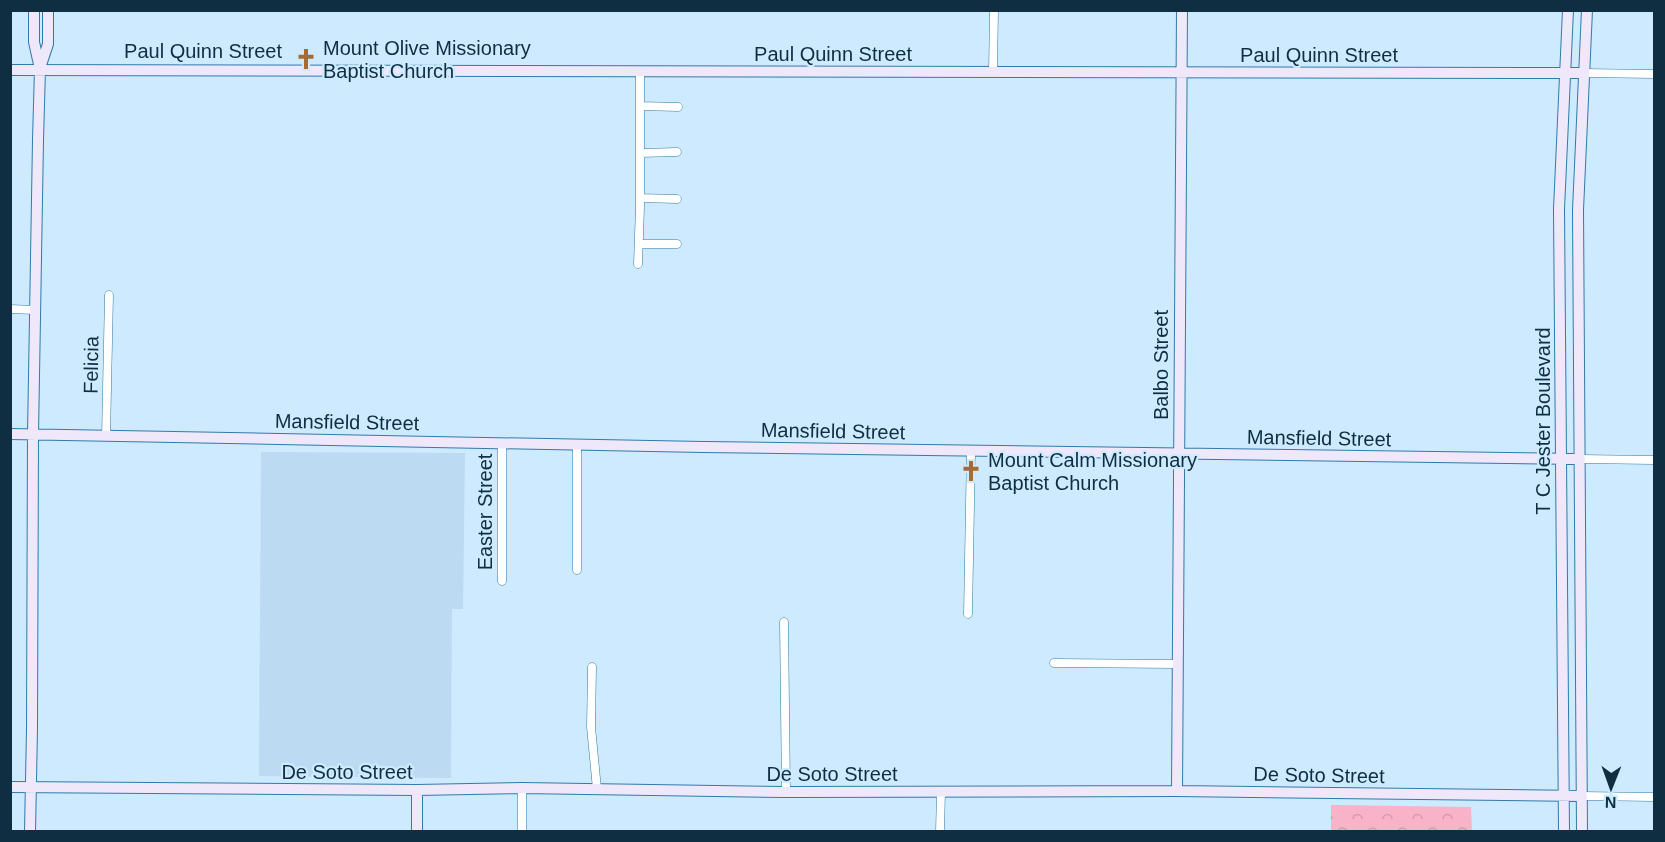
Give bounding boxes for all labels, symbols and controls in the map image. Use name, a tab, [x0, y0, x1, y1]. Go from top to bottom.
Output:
place label: Mount Olive Missionary Baptist Church	[323, 37, 531, 82]
street label: Paul Quinn Street	[124, 40, 282, 62]
street label: Paul Quinn Street	[754, 43, 912, 65]
street label: Paul Quinn Street	[1240, 44, 1398, 66]
church icon: Mount Olive Missionary Baptist Church	[294, 47, 318, 71]
street label: Balbo Street	[1150, 310, 1172, 420]
street label: T C Jester Boulevard	[1532, 327, 1554, 515]
street label: Felicia	[79, 335, 103, 394]
street label: Mansfield Street	[275, 410, 420, 434]
street label: Mansfield Street	[761, 419, 906, 443]
street label: Mansfield Street	[1247, 426, 1392, 450]
place label: Mount Calm Missionary Baptist Church	[988, 449, 1197, 494]
street label: Easter Street	[474, 453, 496, 570]
church icon: Mount Calm Missionary Baptist Church	[959, 459, 983, 483]
north arrow	[1581, 758, 1641, 818]
street label: De Soto Street	[281, 761, 413, 783]
street label: De Soto Street	[766, 763, 898, 785]
street label: De Soto Street	[1253, 763, 1385, 787]
text: N	[1605, 794, 1617, 811]

